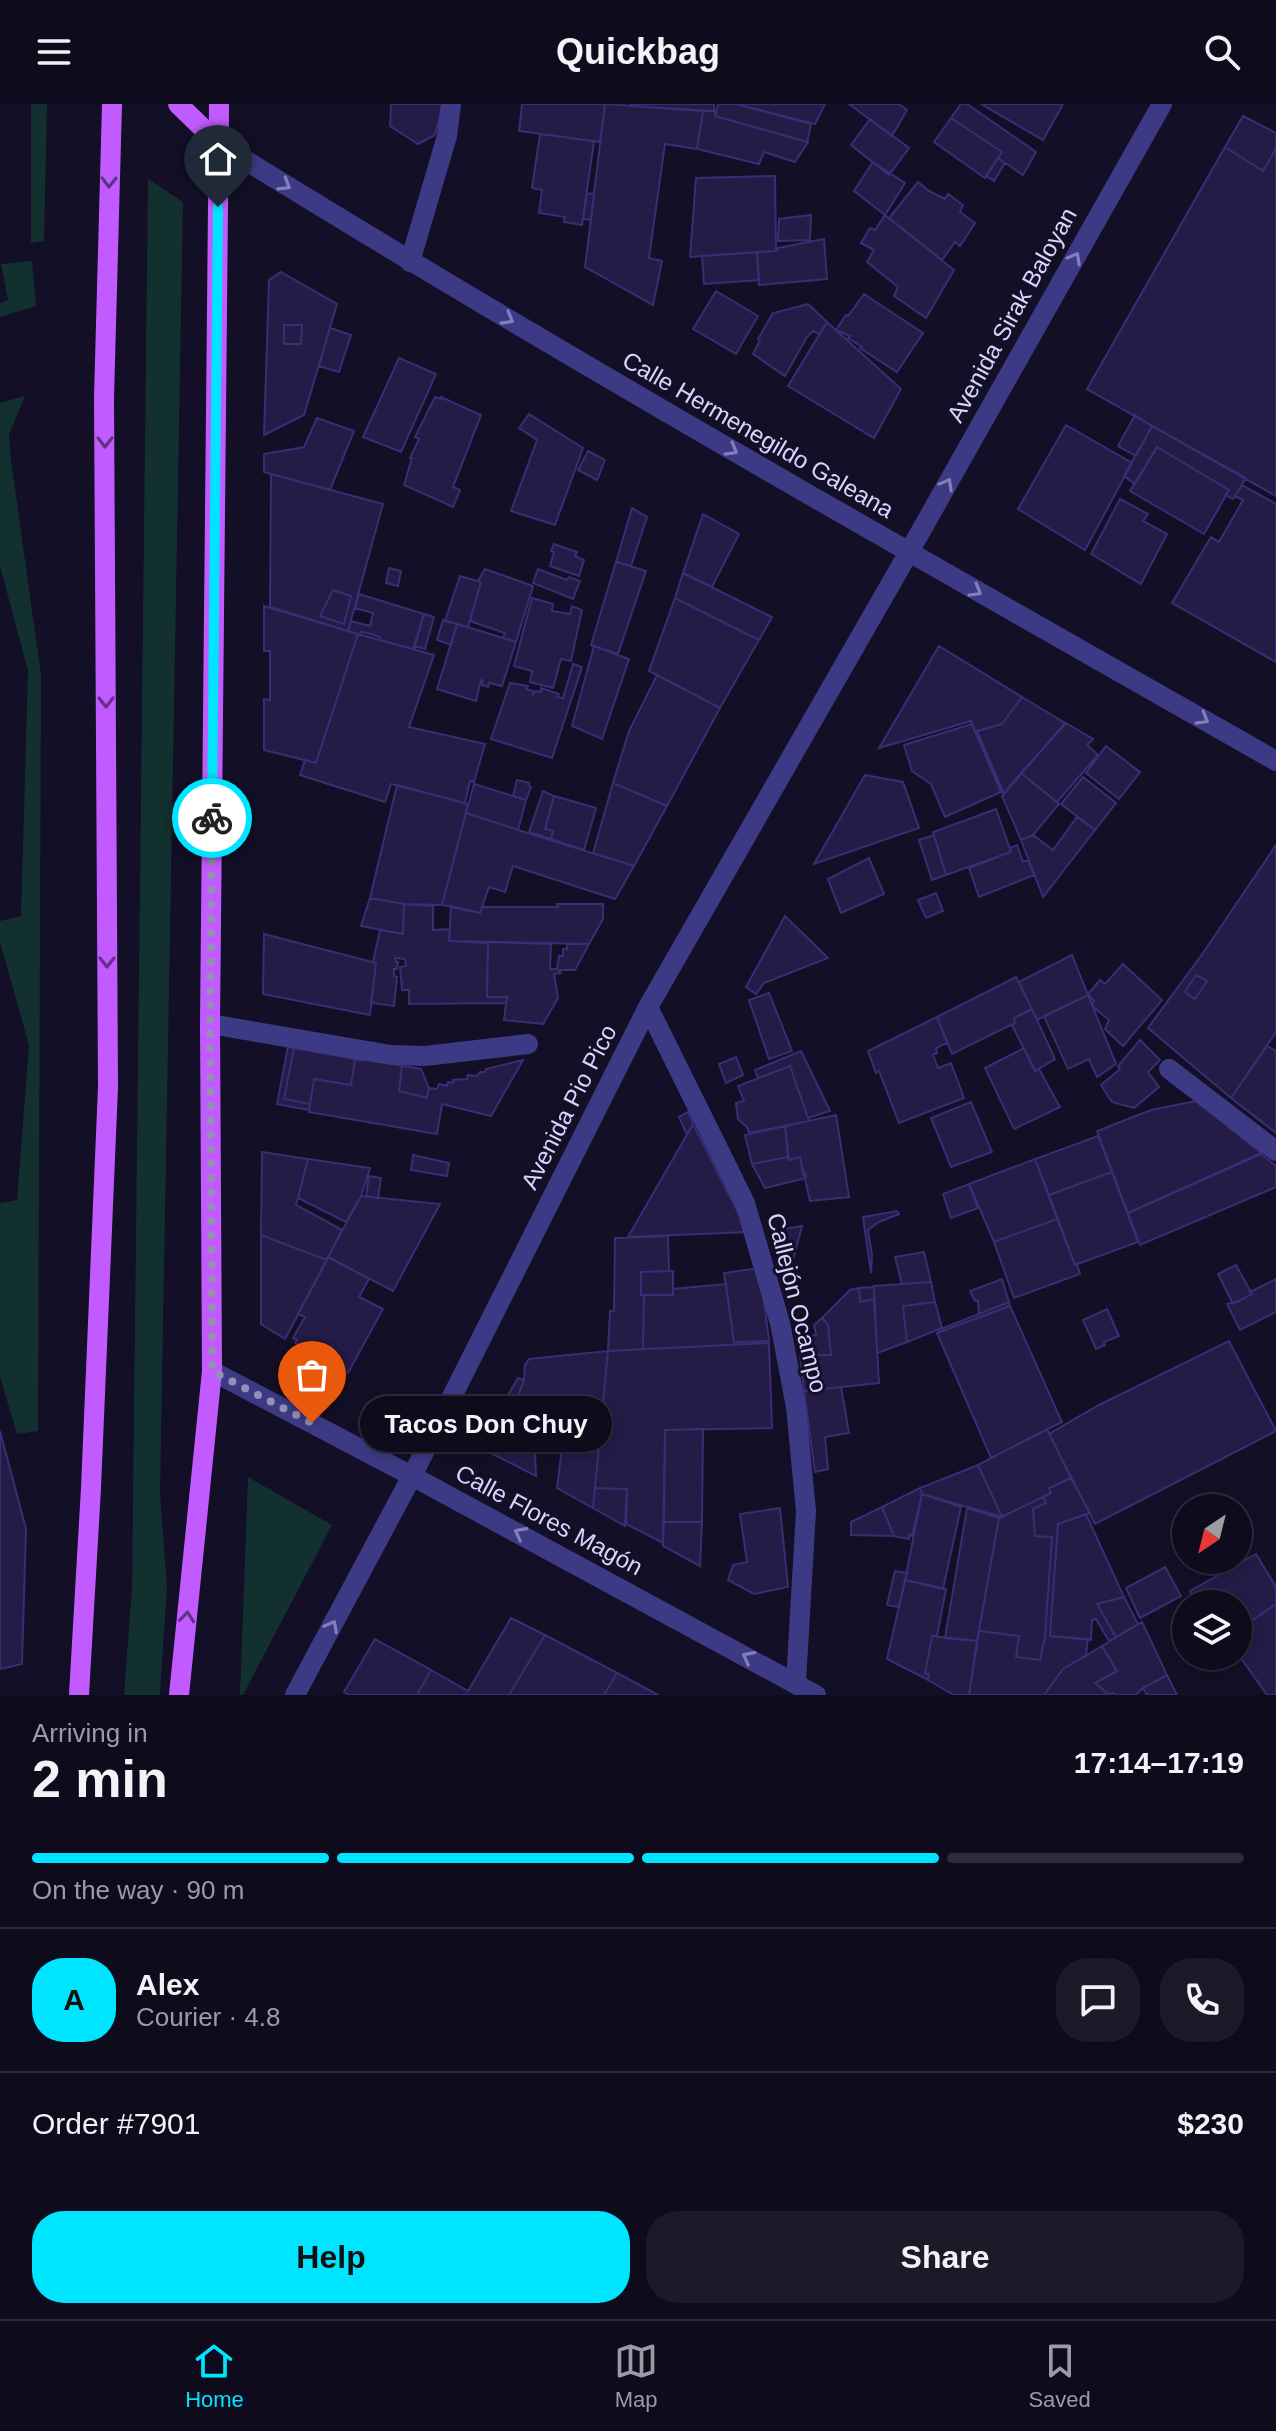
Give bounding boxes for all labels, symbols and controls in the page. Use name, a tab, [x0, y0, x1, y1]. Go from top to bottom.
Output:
icon: menu	[32, 30, 76, 74]
icon: search	[1200, 30, 1244, 74]
text: Quickbag	[556, 31, 720, 72]
pin	[184, 125, 252, 207]
icon: home	[196, 137, 240, 181]
one-way arrow	[101, 176, 118, 189]
one-way arrow	[276, 176, 291, 191]
street label: Avenida Sirak Baloyan	[941, 203, 1082, 427]
one-way arrow	[1065, 252, 1081, 267]
one-way arrow	[499, 309, 513, 325]
street label: Calle Hermenegildo Galeana	[618, 346, 899, 524]
one-way arrow	[96, 436, 114, 449]
one-way arrow	[723, 440, 738, 456]
one-way arrow	[937, 479, 953, 493]
one-way arrow	[968, 581, 982, 597]
one-way arrow	[97, 696, 115, 709]
one-way arrow	[1194, 709, 1208, 725]
courier	[172, 778, 252, 858]
icon: bike	[190, 796, 234, 840]
one-way arrow	[98, 956, 116, 969]
street label: Avenida Pio Pico	[515, 1020, 622, 1194]
street label: Callejón Ocampo	[762, 1210, 833, 1395]
pin	[278, 1341, 346, 1423]
icon: bag	[290, 1353, 334, 1397]
callout: Tacos Don Chuy	[360, 1395, 612, 1451]
text: Tacos Don Chuy	[384, 1409, 588, 1439]
street label: Calle Flores Magón	[451, 1459, 647, 1580]
north arrow	[1172, 1494, 1252, 1574]
map controls	[1172, 1494, 1252, 1670]
one-way arrow	[513, 1528, 528, 1543]
button: layers	[1172, 1590, 1252, 1670]
one-way arrow	[178, 1611, 195, 1624]
one-way arrow	[322, 1620, 337, 1635]
one-way arrow	[742, 1651, 757, 1666]
text: Arriving in	[32, 1718, 148, 1748]
text: 17:14–17:19	[1074, 1746, 1244, 1779]
text: 2 min	[32, 1750, 168, 1808]
text: On the way · 90 m	[32, 1875, 244, 1905]
button: chat	[1056, 1958, 1140, 2042]
button: phone	[1160, 1958, 1244, 2042]
text: Alex	[136, 1968, 199, 2001]
text: A	[63, 1983, 85, 2016]
text: Courier · 4.8	[136, 2002, 281, 2032]
text: Order #7901	[32, 2107, 200, 2140]
text: $230	[1177, 2107, 1244, 2140]
button: Help	[32, 2211, 630, 2303]
button: Share	[646, 2211, 1244, 2303]
tab: Home	[185, 2339, 244, 2413]
tab: Map	[614, 2339, 658, 2413]
tab: Saved	[1028, 2339, 1091, 2413]

